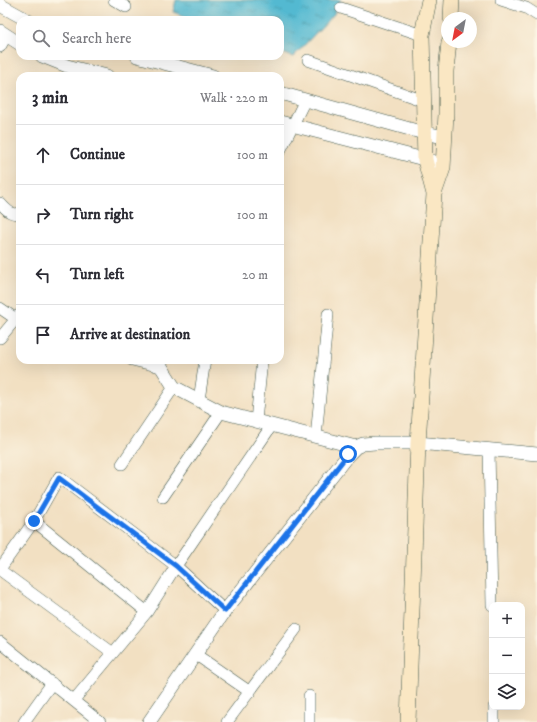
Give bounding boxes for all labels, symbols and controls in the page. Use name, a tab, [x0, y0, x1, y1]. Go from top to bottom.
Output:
north arrow	[441, 12, 477, 48]
search box	[16, 16, 284, 60]
icon: search	[30, 27, 52, 49]
text: Search here	[62, 29, 131, 48]
text: 3 min	[32, 87, 68, 109]
text: Walk · 220 m	[200, 90, 268, 106]
icon: ahead	[32, 144, 54, 166]
text: Continue	[70, 145, 125, 164]
text: 100 m	[237, 147, 268, 163]
icon: right	[32, 204, 54, 226]
text: Turn right	[70, 205, 133, 224]
text: 100 m	[237, 207, 268, 223]
icon: left	[32, 264, 54, 286]
text: Turn left	[70, 265, 124, 284]
text: 20 m	[242, 267, 268, 283]
icon: arrive	[32, 324, 54, 346]
text: Arrive at destination	[70, 325, 190, 344]
route start	[339, 445, 357, 463]
route end	[25, 512, 43, 530]
map controls	[489, 602, 525, 710]
button: +	[489, 602, 525, 638]
button: −	[489, 638, 525, 674]
button: layers	[489, 674, 525, 710]

